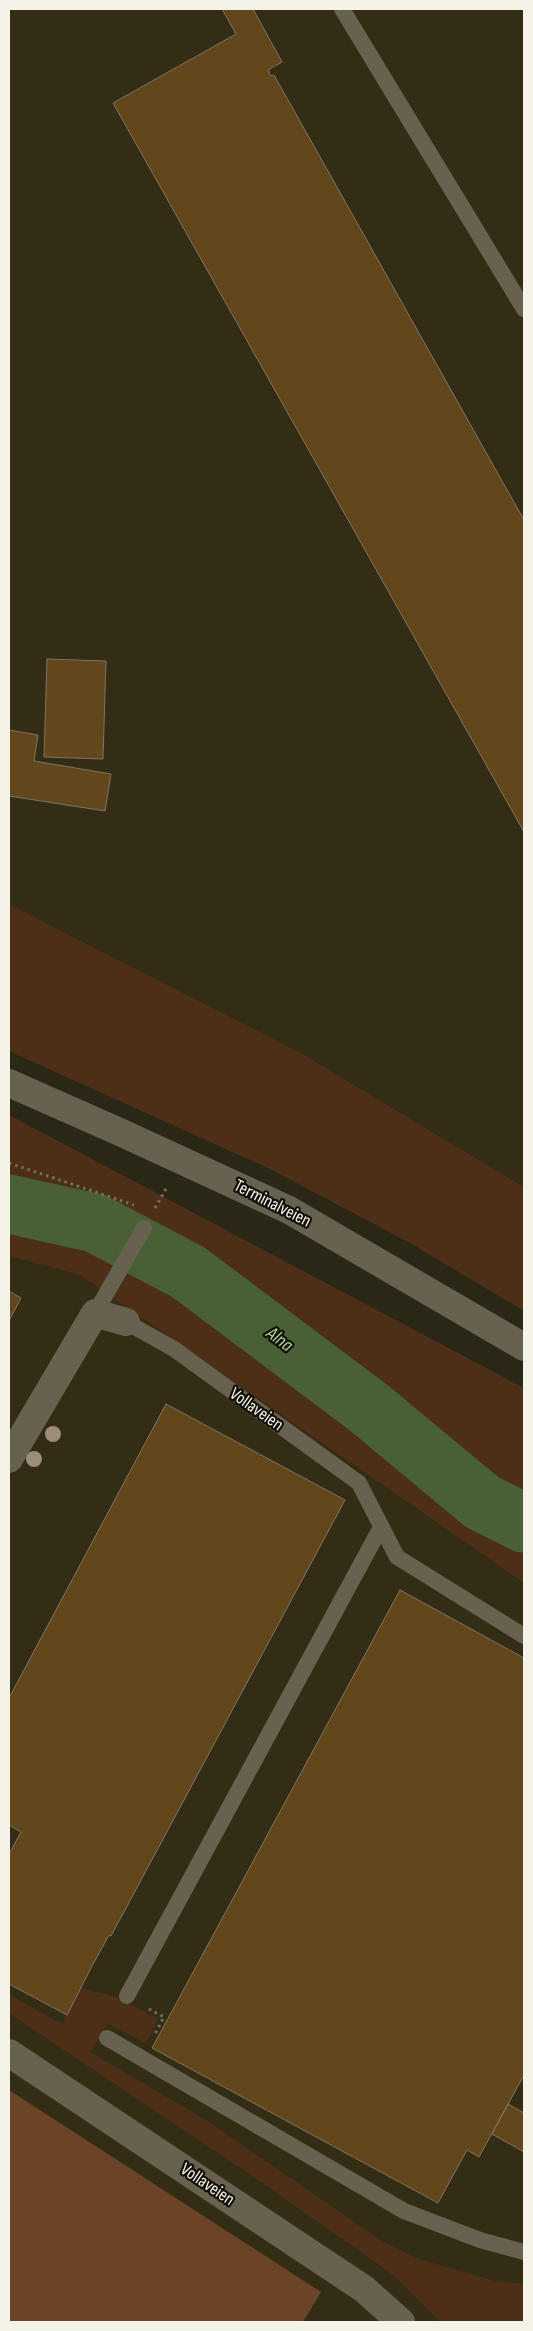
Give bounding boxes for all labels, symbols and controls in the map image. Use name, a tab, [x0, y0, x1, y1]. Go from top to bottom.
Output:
street label: Terminalveien	[230, 1175, 314, 1233]
water label: Alna	[261, 1323, 297, 1357]
street label: Vollaveien	[225, 1384, 287, 1436]
street label: Vollaveien	[176, 2159, 238, 2211]

